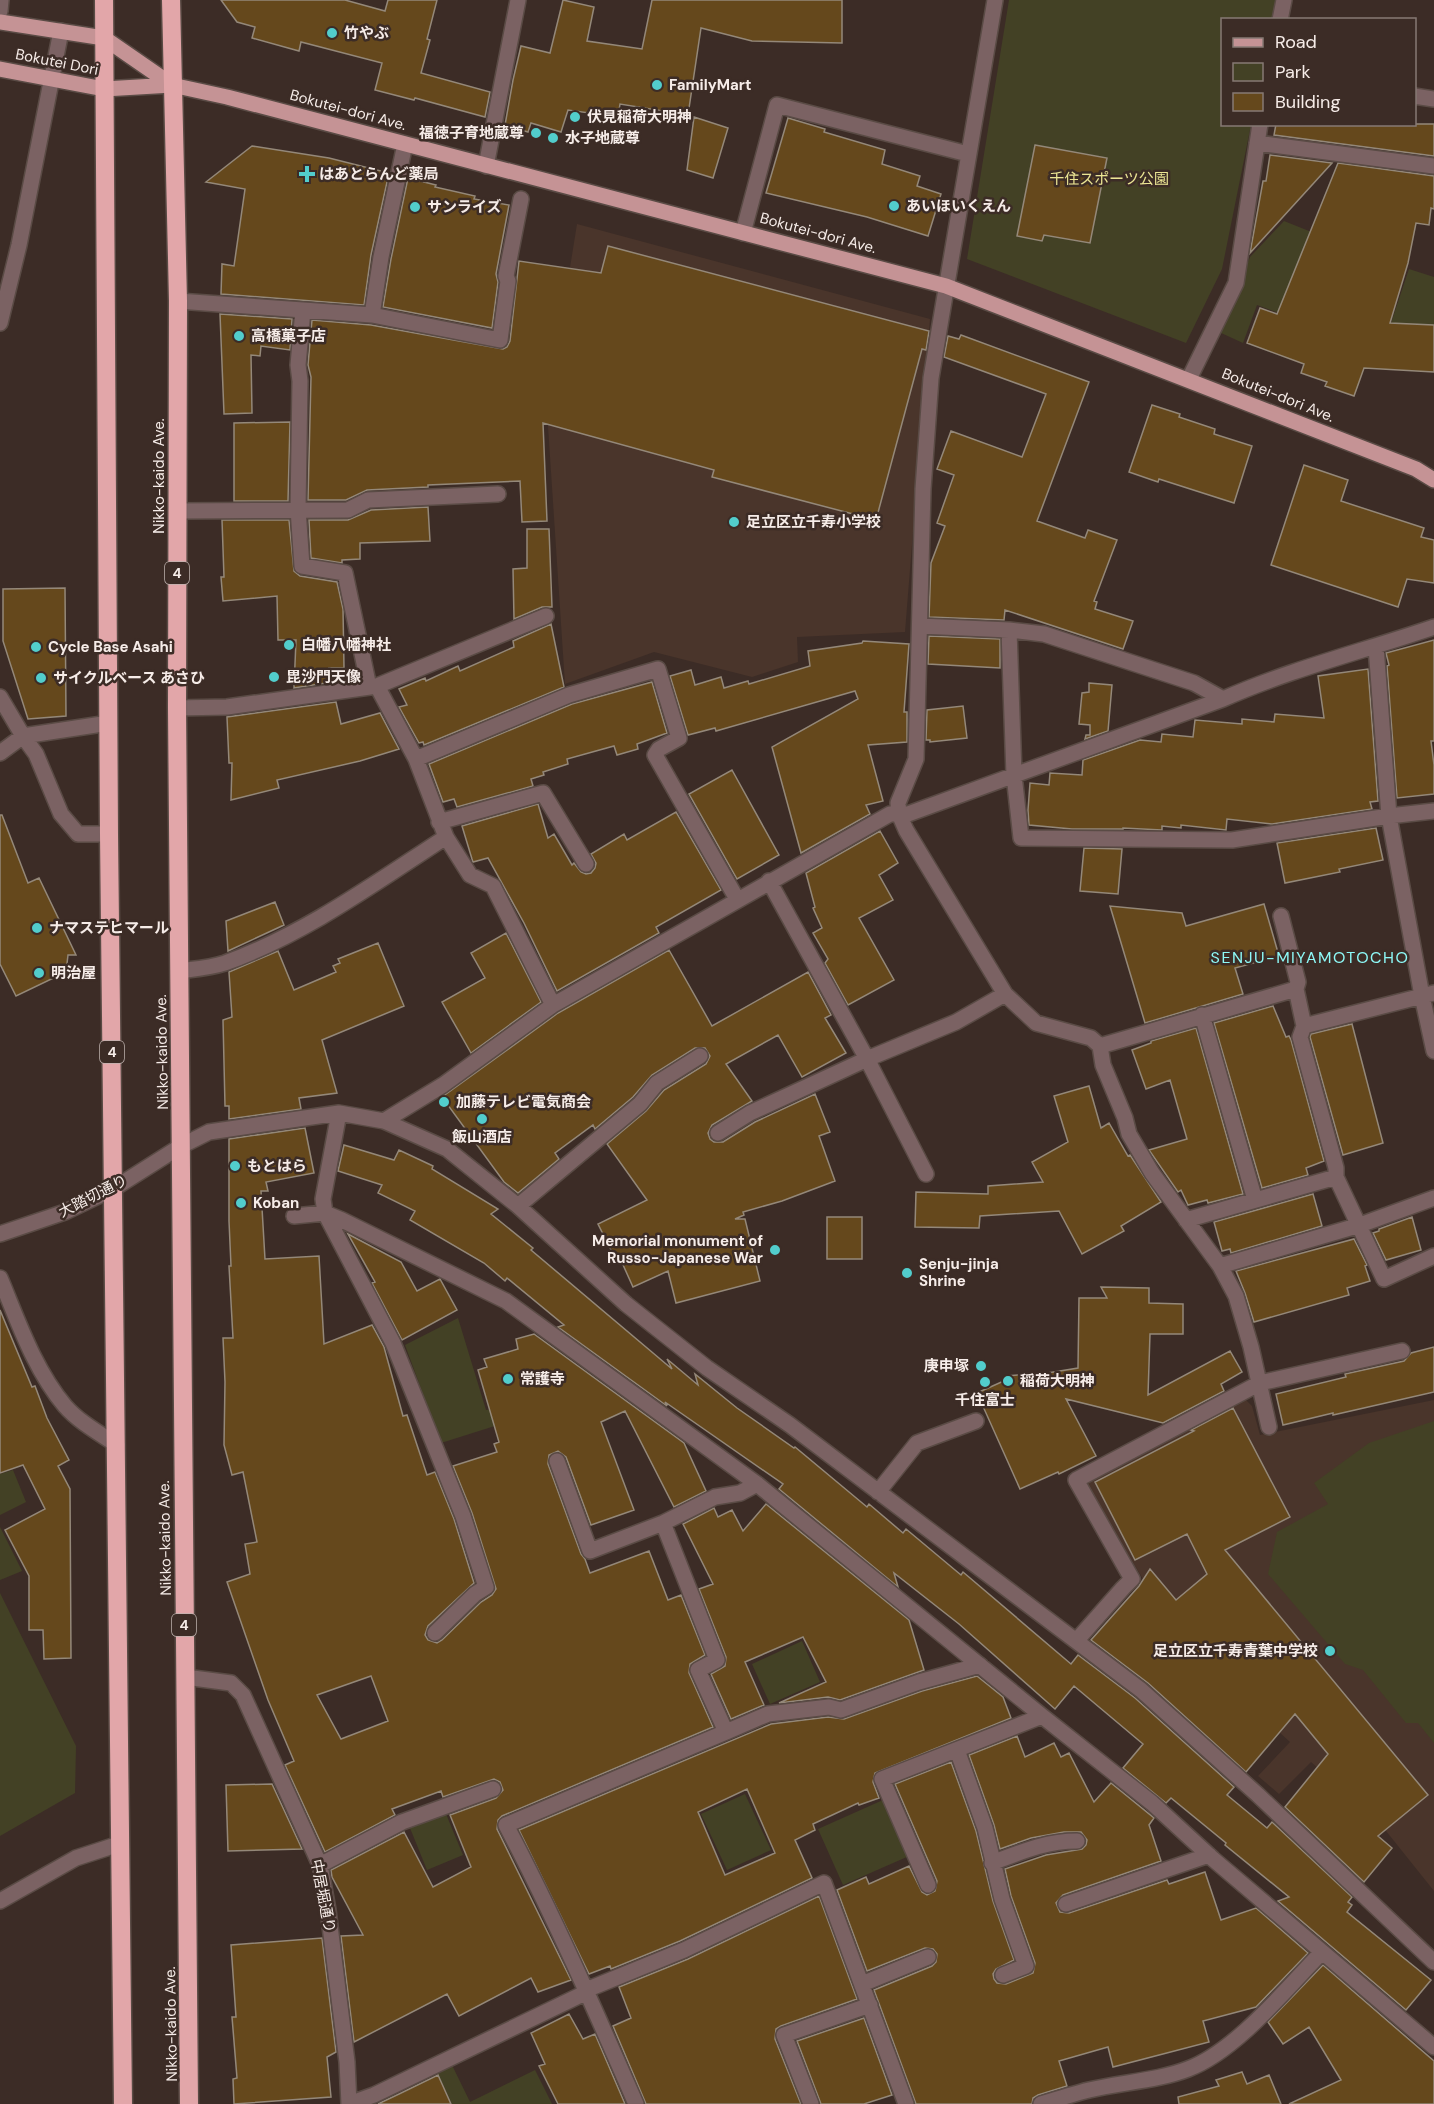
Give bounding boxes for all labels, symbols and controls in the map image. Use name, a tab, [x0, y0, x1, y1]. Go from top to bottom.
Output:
legend	[1221, 18, 1416, 126]
place label: 竹やぶ	[344, 23, 389, 43]
marker: 竹やぶ	[325, 26, 339, 40]
text: Road	[1275, 30, 1317, 54]
street label: Bokutei Dori	[14, 44, 100, 80]
text: Park	[1275, 60, 1311, 84]
place label: FamilyMart	[669, 75, 751, 95]
marker: FamilyMart	[650, 78, 664, 92]
street label: Bokutei-dori Ave.	[288, 85, 408, 135]
text: Building	[1275, 90, 1340, 114]
place label: 伏見稲荷大明神	[587, 107, 692, 127]
marker: 伏見稲荷大明神	[568, 110, 582, 124]
place label: 福徳子育地蔵尊	[418, 123, 524, 143]
marker: 福徳子育地蔵尊	[529, 126, 543, 140]
place label: 水子地蔵尊	[565, 128, 640, 148]
marker: 水子地蔵尊	[546, 131, 560, 145]
place label: はあとらんど薬局	[319, 164, 439, 184]
marker: はあとらんど薬局	[300, 167, 314, 181]
park label: 千住スポーツ公園	[1049, 169, 1169, 189]
place label: あいほいくえん	[906, 196, 1011, 216]
place label: サンライズ	[427, 197, 502, 217]
marker: あいほいくえん	[887, 199, 901, 213]
marker: サンライズ	[408, 200, 422, 214]
street label: Bokutei-dori Ave.	[758, 208, 878, 258]
place label: 高橋菓子店	[251, 326, 326, 346]
marker: 高橋菓子店	[232, 329, 246, 343]
street label: Bokutei-dori Ave.	[1219, 363, 1337, 427]
street label: Nikko-kaido Ave.	[149, 418, 169, 534]
place label: 足立区立千寿小学校	[746, 512, 881, 532]
marker: 足立区立千寿小学校	[727, 515, 741, 529]
road number: 4	[165, 562, 189, 584]
place label: 白幡八幡神社	[301, 635, 391, 655]
place label: Cycle Base Asahi	[48, 637, 173, 657]
marker: 白幡八幡神社	[282, 638, 296, 652]
marker: Cycle Base Asahi	[29, 640, 43, 654]
place label: 毘沙門天像	[286, 667, 361, 687]
place label: サイクルベース あさひ	[53, 668, 205, 688]
marker: 毘沙門天像	[267, 670, 281, 684]
marker: サイクルベース あさひ	[34, 671, 48, 685]
place label: ナマステヒマール	[49, 918, 169, 938]
marker: ナマステヒマール	[30, 921, 44, 935]
district label: SENJU-MIYAMOTOCHO	[1211, 947, 1409, 968]
place label: 明治屋	[51, 963, 96, 983]
marker: 明治屋	[32, 966, 46, 980]
street label: Nikko-kaido Ave.	[151, 994, 173, 1110]
road number: 4	[100, 1041, 124, 1063]
place label: 加藤テレビ電気商会	[456, 1092, 591, 1112]
marker: 加藤テレビ電気商会	[437, 1095, 451, 1109]
marker: 飯山酒店	[475, 1112, 489, 1126]
place label: 飯山酒店	[452, 1127, 512, 1147]
place label: もとはら	[247, 1156, 307, 1176]
marker: もとはら	[228, 1159, 242, 1173]
street label: 大踏切通り	[55, 1170, 131, 1222]
place label: Koban	[253, 1193, 299, 1213]
marker: Koban	[234, 1196, 248, 1210]
place label: Memorial monument of Russo-Japanese War	[592, 1231, 763, 1268]
marker: Memorial monument of Russo-Japanese War	[768, 1243, 782, 1257]
place label: Senju-jinja Shrine	[919, 1254, 999, 1291]
marker: Senju-jinja Shrine	[900, 1266, 914, 1280]
place label: 庚申塚	[924, 1356, 969, 1376]
marker: 庚申塚	[974, 1359, 988, 1373]
place label: 常護寺	[520, 1369, 565, 1389]
place label: 稲荷大明神	[1020, 1371, 1095, 1391]
marker: 常護寺	[501, 1372, 515, 1386]
marker: 稲荷大明神	[1001, 1374, 1015, 1388]
marker: 千住富士	[978, 1375, 992, 1389]
place label: 千住富士	[955, 1390, 1015, 1410]
street label: Nikko-kaido Ave.	[154, 1480, 176, 1596]
road number: 4	[172, 1614, 196, 1636]
place label: 足立区立千寿青葉中学校	[1153, 1641, 1318, 1661]
marker: 足立区立千寿青葉中学校	[1323, 1644, 1337, 1658]
street label: 中居堀通り	[306, 1857, 340, 1935]
street label: Nikko-kaido Ave.	[160, 1966, 182, 2082]

